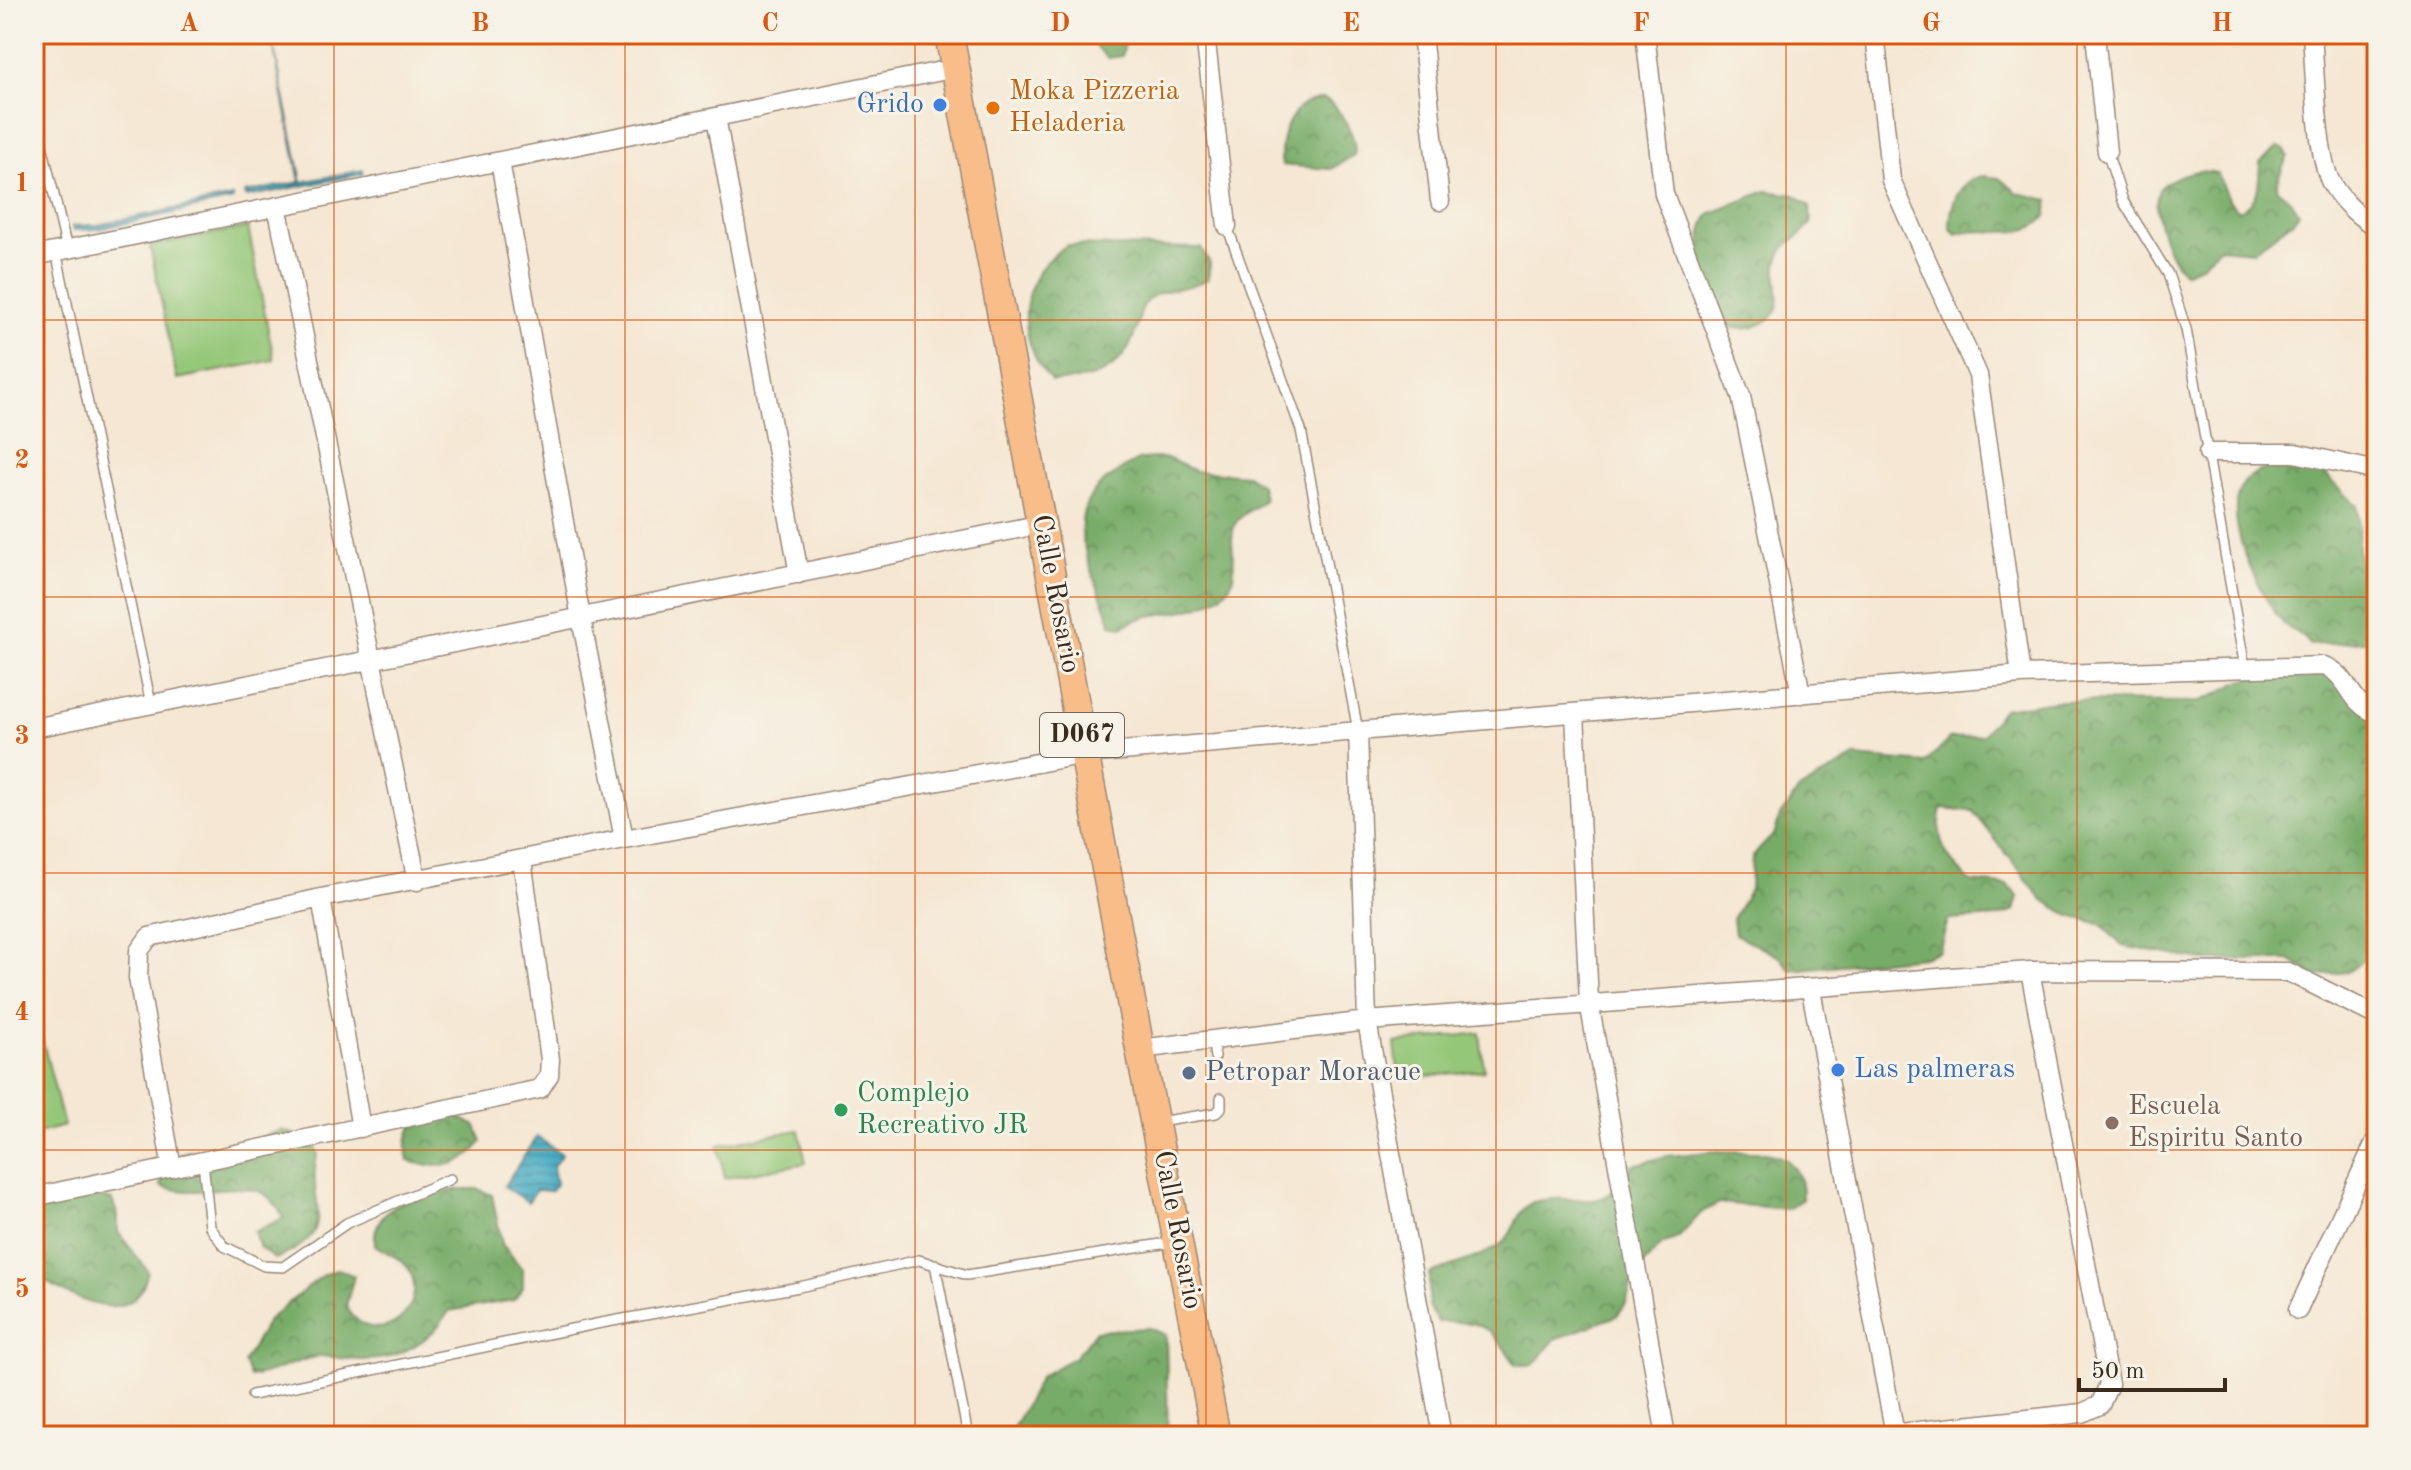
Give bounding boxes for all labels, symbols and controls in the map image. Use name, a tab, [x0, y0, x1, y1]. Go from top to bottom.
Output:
text: A	[179, 11, 199, 37]
text: B	[471, 11, 489, 37]
text: C	[761, 11, 779, 37]
text: D	[1050, 11, 1070, 37]
text: E	[1342, 11, 1360, 37]
text: F	[1632, 11, 1650, 37]
text: G	[1922, 11, 1940, 37]
text: H	[2211, 11, 2233, 37]
place label: Moka Pizzeria Heladeria	[1009, 78, 1180, 138]
place label: Grido	[856, 91, 924, 119]
marker: Grido	[931, 96, 949, 114]
marker: Moka Pizzeria Heladeria	[984, 99, 1002, 117]
text: 1	[14, 171, 30, 197]
text: 2	[14, 448, 30, 474]
street label: Calle Rosario	[1026, 512, 1084, 676]
road number: D067	[1040, 713, 1124, 757]
text: 3	[14, 724, 30, 750]
text: 4	[14, 1000, 30, 1026]
place label: Las palmeras	[1854, 1056, 2015, 1084]
place label: Petropar Moracue	[1205, 1059, 1421, 1087]
marker: Las palmeras	[1829, 1061, 1847, 1079]
marker: Petropar Moracue	[1180, 1064, 1198, 1082]
place label: Complejo Recreativo JR	[857, 1080, 1028, 1140]
place label: Escuela Espiritu Santo	[2128, 1093, 2303, 1153]
marker: Complejo Recreativo JR	[832, 1101, 850, 1119]
marker: Escuela Espiritu Santo	[2103, 1114, 2121, 1132]
street label: Calle Rosario	[1148, 1148, 1206, 1312]
text: 5	[14, 1277, 30, 1303]
scale bar	[2079, 1342, 2225, 1392]
text: 50 m	[2091, 1360, 2145, 1384]

